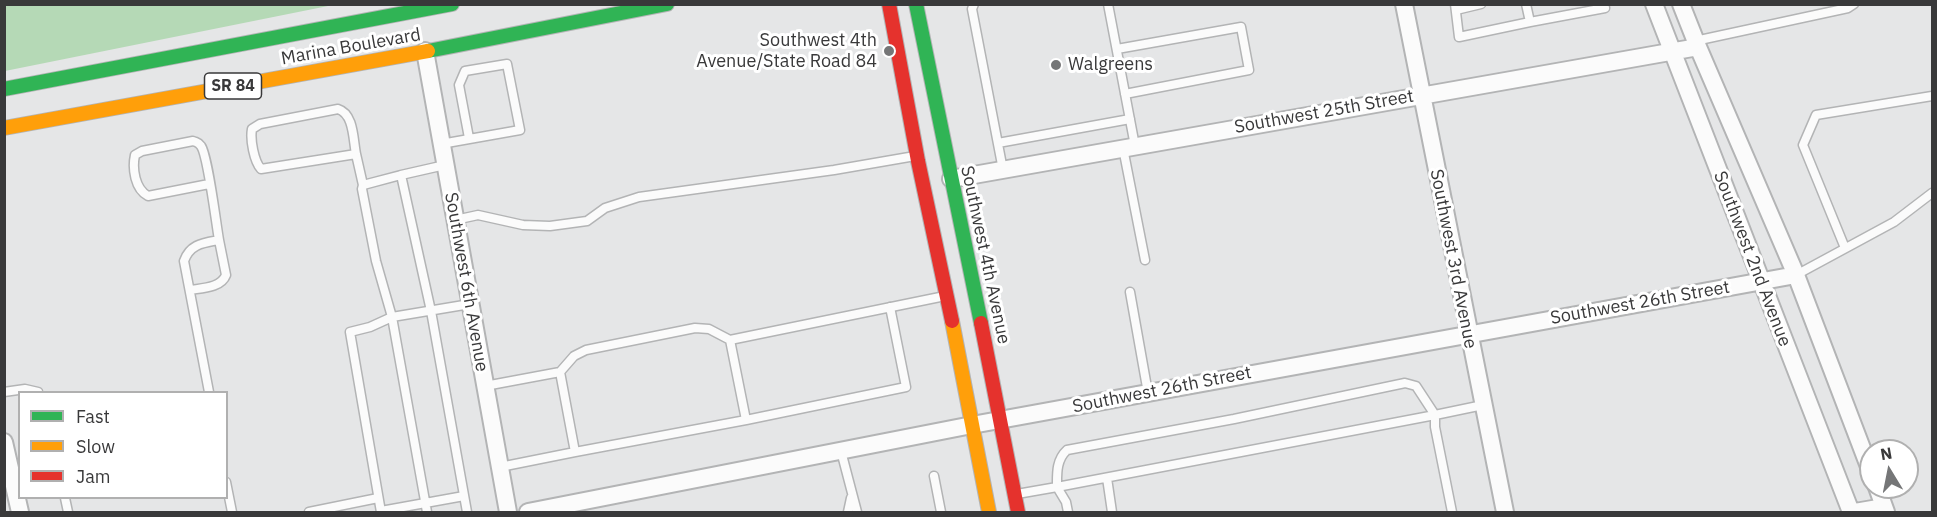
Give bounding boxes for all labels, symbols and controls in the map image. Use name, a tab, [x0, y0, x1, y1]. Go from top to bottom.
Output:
street label: Marina Boulevard	[280, 24, 422, 70]
place label: Southwest 4th Avenue/State Road 84	[696, 30, 877, 72]
marker: Southwest 4th Avenue/State Road 84	[882, 44, 896, 58]
place label: Walgreens	[1068, 54, 1153, 76]
marker: Walgreens	[1049, 58, 1063, 72]
road number: SR 84	[204, 73, 262, 99]
street label: Southwest 25th Street	[1233, 86, 1415, 138]
street label: Southwest 4th Avenue	[956, 164, 1014, 346]
street label: Southwest 3rd Avenue	[1425, 168, 1481, 350]
street label: Southwest 2nd Avenue	[1709, 168, 1795, 350]
street label: Southwest 6th Avenue	[440, 191, 492, 373]
street label: Southwest 26th Street	[1549, 277, 1731, 329]
street label: Southwest 26th Street	[1071, 362, 1253, 418]
legend	[18, 391, 228, 499]
text: Fast	[76, 405, 110, 428]
text: Slow	[76, 435, 115, 458]
north arrow	[1859, 439, 1919, 499]
text: N	[1879, 442, 1894, 464]
text: Jam	[76, 465, 111, 488]

